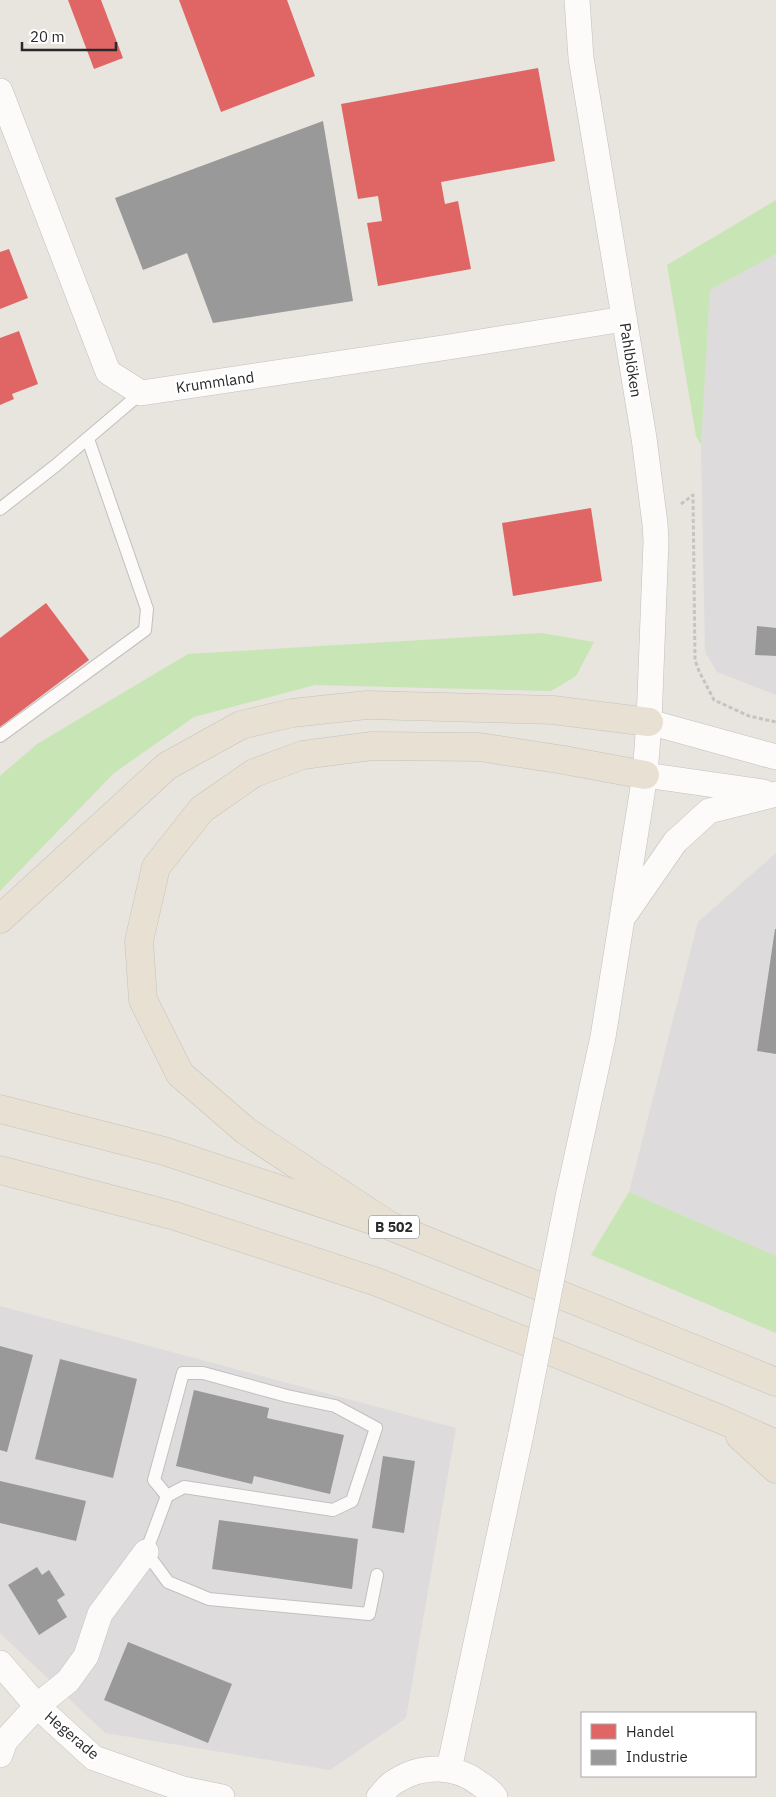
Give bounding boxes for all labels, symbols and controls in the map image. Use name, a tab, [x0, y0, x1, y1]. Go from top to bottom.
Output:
scale bar	[22, 20, 116, 52]
text: 20 m	[30, 27, 65, 46]
street label: Pahlblöken	[616, 321, 646, 399]
street label: Krummland	[175, 367, 255, 397]
road number: B 502	[369, 1216, 419, 1238]
street label: Hegerade	[41, 1707, 103, 1763]
legend	[581, 1712, 756, 1777]
text: Handel	[626, 1722, 674, 1741]
text: Industrie	[626, 1747, 688, 1766]

